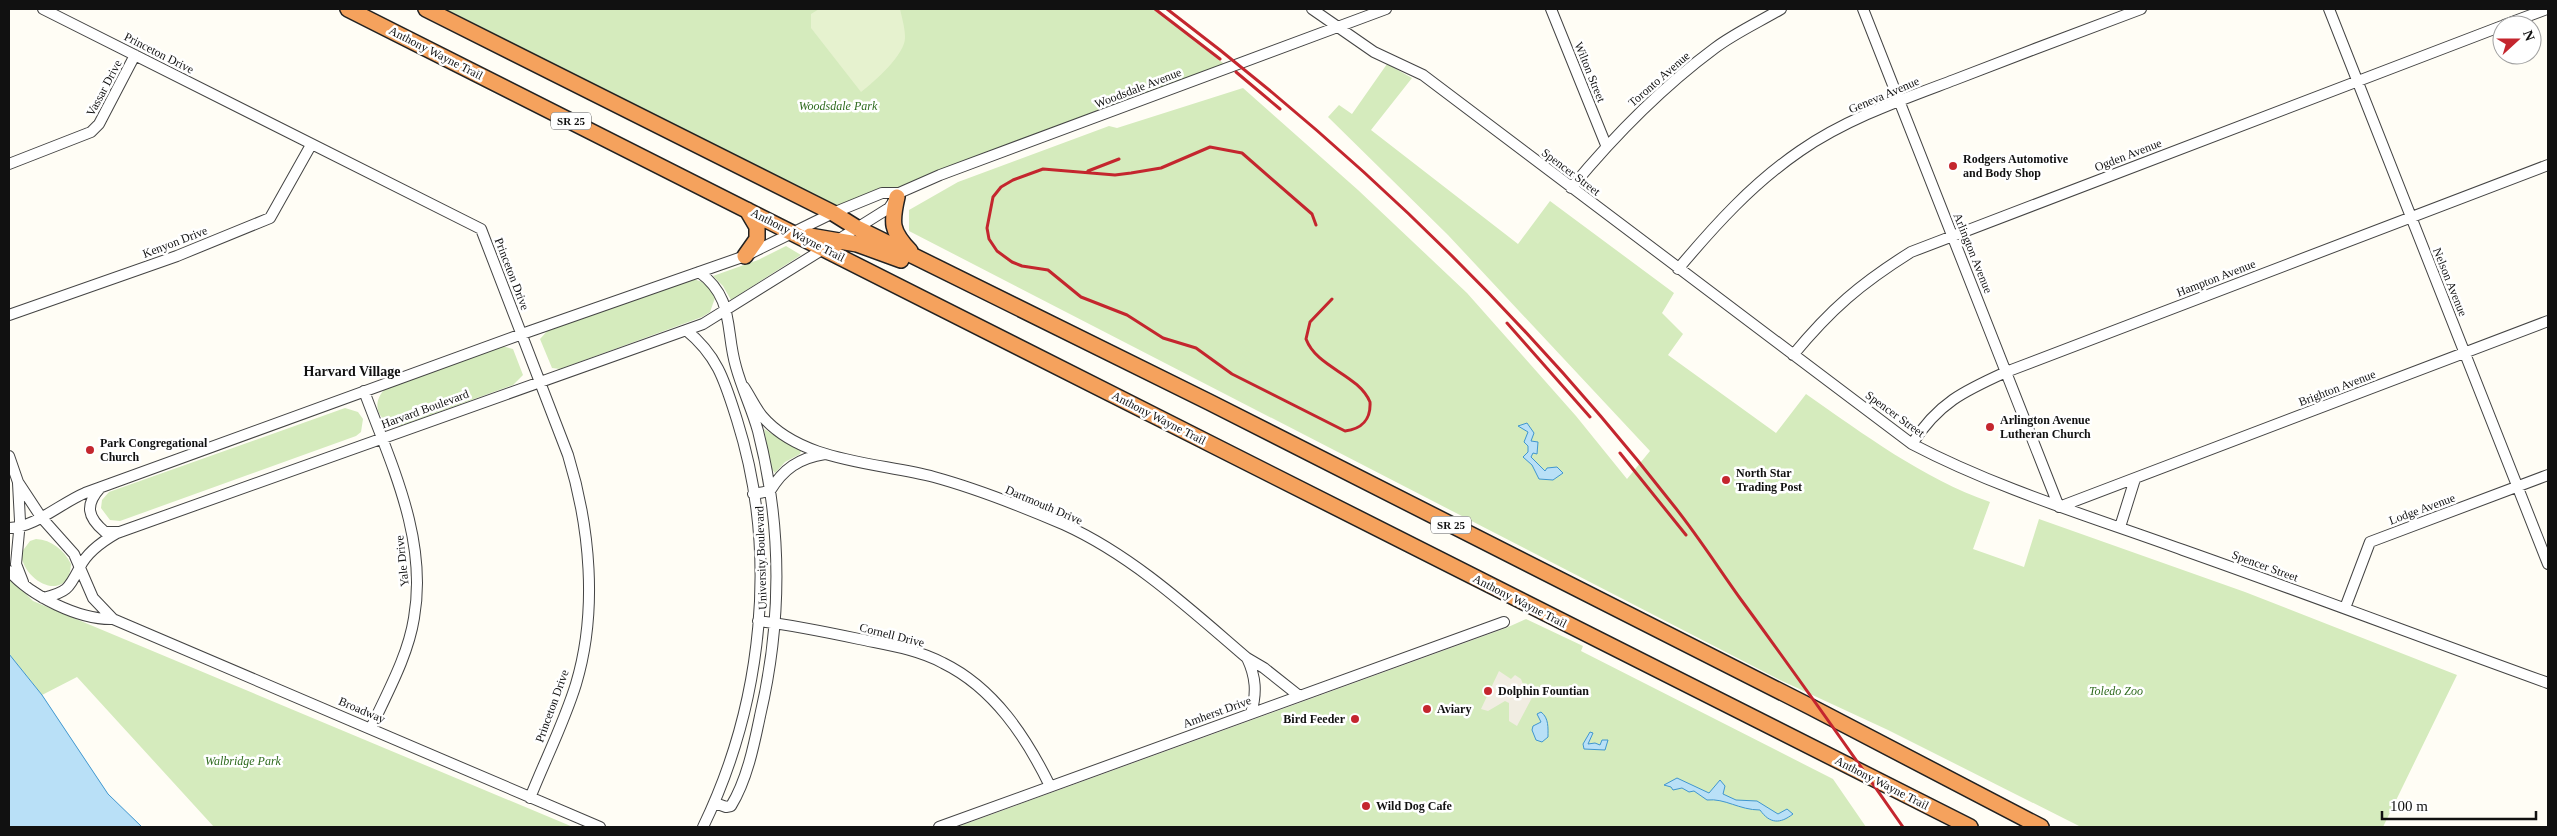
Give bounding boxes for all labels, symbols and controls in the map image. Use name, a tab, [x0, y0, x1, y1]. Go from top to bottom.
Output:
north arrow	[2492, 15, 2542, 65]
street label: Anthony Wayne Trail	[387, 23, 486, 83]
text: N	[2520, 28, 2537, 43]
street label: Princeton Drive	[122, 29, 196, 77]
street label: Wilton Street	[1572, 40, 1609, 105]
street label: Toronto Avenue	[1626, 49, 1692, 109]
street label: Vassar Drive	[83, 57, 125, 119]
street label: Woodsdale Avenue	[1093, 65, 1183, 111]
street label: Geneva Avenue	[1847, 74, 1921, 116]
park label: Woodsdale Park	[799, 99, 878, 113]
road number: SR 25	[551, 112, 591, 130]
street label: Ogden Avenue	[2092, 136, 2164, 174]
street label: Spencer Street	[1539, 145, 1604, 199]
place label: Rodgers Automotive and Body Shop	[1963, 152, 2069, 180]
marker: Rodgers Automotive and Body Shop	[1947, 160, 1959, 172]
street label: Anthony Wayne Trail	[749, 205, 848, 265]
street label: Arlington Avenue	[1951, 211, 1995, 295]
street label: Kenyon Drive	[141, 223, 209, 261]
street label: Princeton Drive	[492, 236, 532, 312]
street label: Nelson Avenue	[2430, 246, 2470, 318]
street label: Hampton Avenue	[2175, 257, 2257, 299]
district label: Harvard Village	[304, 364, 400, 379]
street label: Brighton Avenue	[2296, 367, 2378, 409]
street label: Harvard Boulevard	[379, 387, 471, 431]
street label: Anthony Wayne Trail	[1110, 388, 1209, 448]
street label: Spencer Street	[1863, 388, 1928, 441]
place label: Arlington Avenue Lutheran Church	[2000, 413, 2091, 441]
marker: Arlington Avenue Lutheran Church	[1984, 421, 1996, 433]
place label: Park Congregational Church	[100, 436, 208, 464]
marker: Park Congregational Church	[84, 444, 96, 456]
place label: North Star Trading Post	[1736, 466, 1802, 494]
marker: North Star Trading Post	[1720, 474, 1732, 486]
street label: Dartmouth Drive	[1003, 482, 1085, 528]
street label: Lodge Avenue	[2387, 491, 2457, 527]
street label: University Boulevard	[752, 506, 770, 610]
road number: SR 25	[1431, 516, 1471, 534]
street label: Yale Drive	[392, 535, 412, 587]
street label: Spencer Street	[2230, 548, 2301, 585]
street label: Anthony Wayne Trail	[1471, 571, 1570, 631]
street label: Cornell Drive	[858, 620, 926, 650]
street label: Princeton Drive	[532, 668, 572, 744]
place label: Dolphin Fountian	[1498, 684, 1589, 698]
park label: Toledo Zoo	[2089, 684, 2143, 698]
marker: Dolphin Fountian	[1482, 685, 1494, 697]
street label: Amherst Drive	[1181, 693, 1253, 731]
street label: Broadway	[337, 694, 387, 726]
place label: Aviary	[1437, 702, 1471, 716]
marker: Aviary	[1421, 703, 1433, 715]
place label: Bird Feeder	[1283, 712, 1346, 726]
marker: Bird Feeder	[1349, 713, 1361, 725]
street label: Anthony Wayne Trail	[1833, 753, 1932, 813]
park label: Walbridge Park	[205, 754, 282, 768]
scale bar	[2382, 788, 2536, 820]
text: 100 m	[2390, 798, 2428, 814]
place label: Wild Dog Cafe	[1376, 799, 1452, 813]
marker: Wild Dog Cafe	[1360, 800, 1372, 812]

